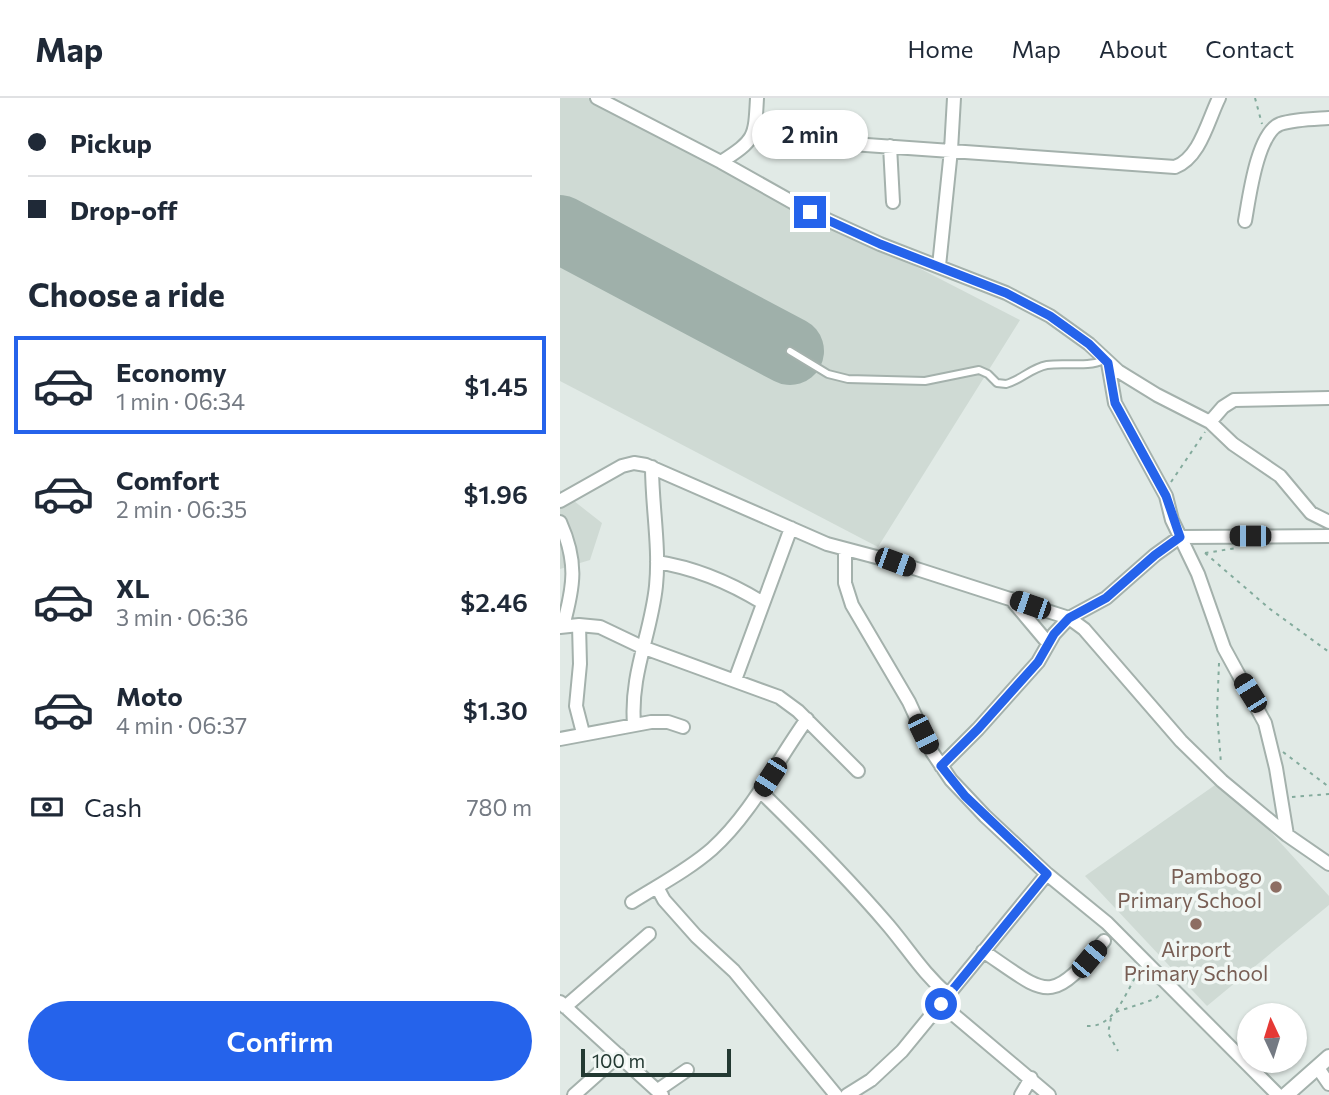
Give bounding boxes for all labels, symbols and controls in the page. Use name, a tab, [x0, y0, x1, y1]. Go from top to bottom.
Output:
text: Map	[35, 28, 103, 69]
text: Home	[908, 34, 974, 63]
text: Map	[1012, 34, 1061, 63]
text: About	[1099, 34, 1167, 63]
text: Contact	[1205, 34, 1294, 63]
callout: 2 min	[752, 110, 868, 159]
text: 2 min	[782, 120, 838, 148]
text: Pickup	[70, 127, 152, 158]
text: Drop-off	[70, 194, 177, 225]
route end	[794, 196, 826, 228]
text: Choose a ride	[28, 274, 225, 314]
icon: car	[32, 354, 95, 417]
text: Economy	[116, 356, 227, 387]
text: $1.45	[464, 370, 528, 401]
text: 1 min · 06:34	[116, 387, 245, 415]
icon: car	[32, 462, 95, 525]
text: Comfort	[116, 464, 219, 495]
text: $1.96	[463, 478, 528, 509]
text: 2 min · 06:35	[116, 495, 247, 523]
car	[1230, 526, 1272, 547]
car	[872, 545, 919, 579]
icon: car	[32, 570, 95, 633]
text: XL	[116, 572, 150, 603]
text: $2.46	[460, 586, 528, 617]
car	[1007, 588, 1054, 622]
text: 3 min · 06:36	[116, 603, 248, 631]
car	[1230, 670, 1271, 716]
icon: car	[32, 678, 95, 741]
text: Moto	[116, 680, 183, 711]
text: $1.30	[463, 694, 528, 725]
text: 4 min · 06:37	[116, 711, 247, 739]
car	[905, 711, 942, 757]
car	[750, 754, 791, 800]
icon: cash	[28, 788, 66, 826]
text: Cash	[84, 791, 142, 822]
text: 780 m	[466, 793, 532, 821]
place label: Pambogo Primary School	[1117, 863, 1262, 912]
marker: Pambogo Primary School	[1268, 879, 1284, 895]
marker: Airport Primary School	[1188, 916, 1204, 932]
car	[1068, 936, 1111, 982]
place label: Airport Primary School	[1124, 936, 1268, 985]
route start	[925, 988, 957, 1020]
button: Confirm	[28, 1001, 532, 1081]
north arrow	[1237, 1003, 1307, 1073]
map controls	[1237, 1003, 1307, 1073]
scale bar	[581, 1046, 732, 1078]
text: 100 m	[592, 1049, 645, 1072]

